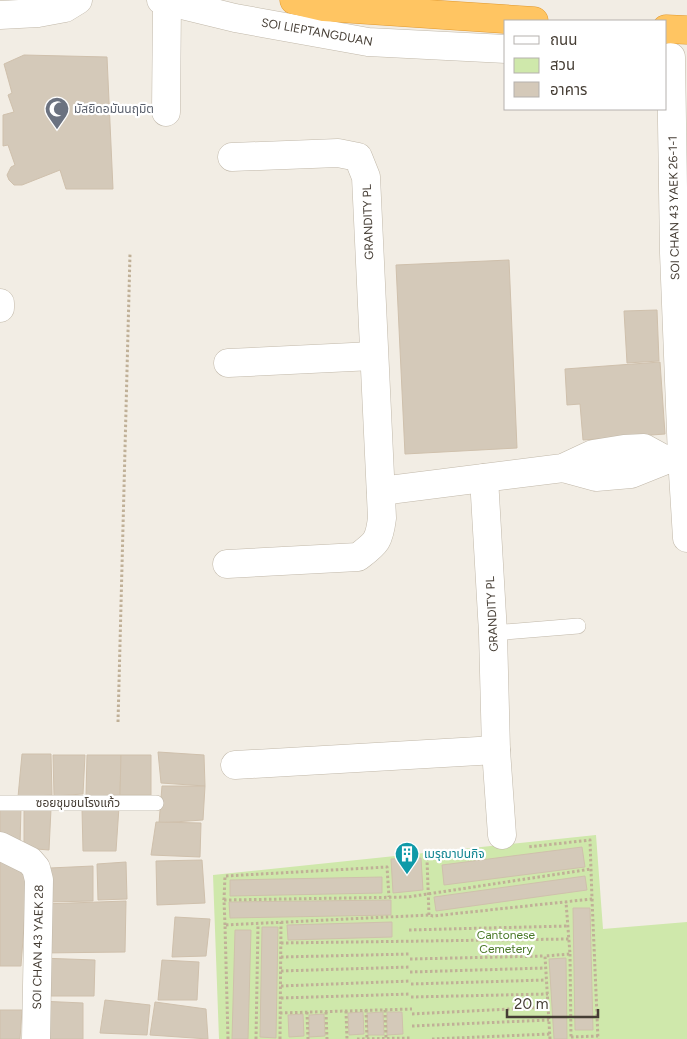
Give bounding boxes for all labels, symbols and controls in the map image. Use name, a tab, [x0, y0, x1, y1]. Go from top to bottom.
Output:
street label: SOI LIEPTANGDUAN	[260, 15, 374, 49]
legend	[504, 20, 667, 110]
text: ถนน	[550, 31, 577, 49]
text: สวน	[550, 56, 575, 74]
text: อาคาร	[550, 81, 587, 99]
mosque icon: มัสยิดอมันนฤมิต	[44, 96, 70, 130]
place label: มัสยิดอมันนฤมิต	[74, 102, 154, 116]
street label: SOI CHAN 43 YAEK 26-1-1	[666, 136, 682, 280]
street label: GRANDITY PL	[360, 183, 376, 260]
street label: GRANDITY PL	[483, 575, 501, 652]
street label: ซอยชุมชนโรงแก้ว	[36, 796, 120, 810]
building icon: เมรุฌาปนกิจ	[394, 841, 420, 875]
place label: เมรุฌาปนกิจ	[424, 847, 485, 861]
street label: SOI CHAN 43 YAEK 28	[30, 885, 46, 1009]
park label: Cantonese Cemetery	[477, 928, 536, 956]
scale bar	[507, 986, 598, 1018]
text: 20 m	[514, 995, 548, 1013]

